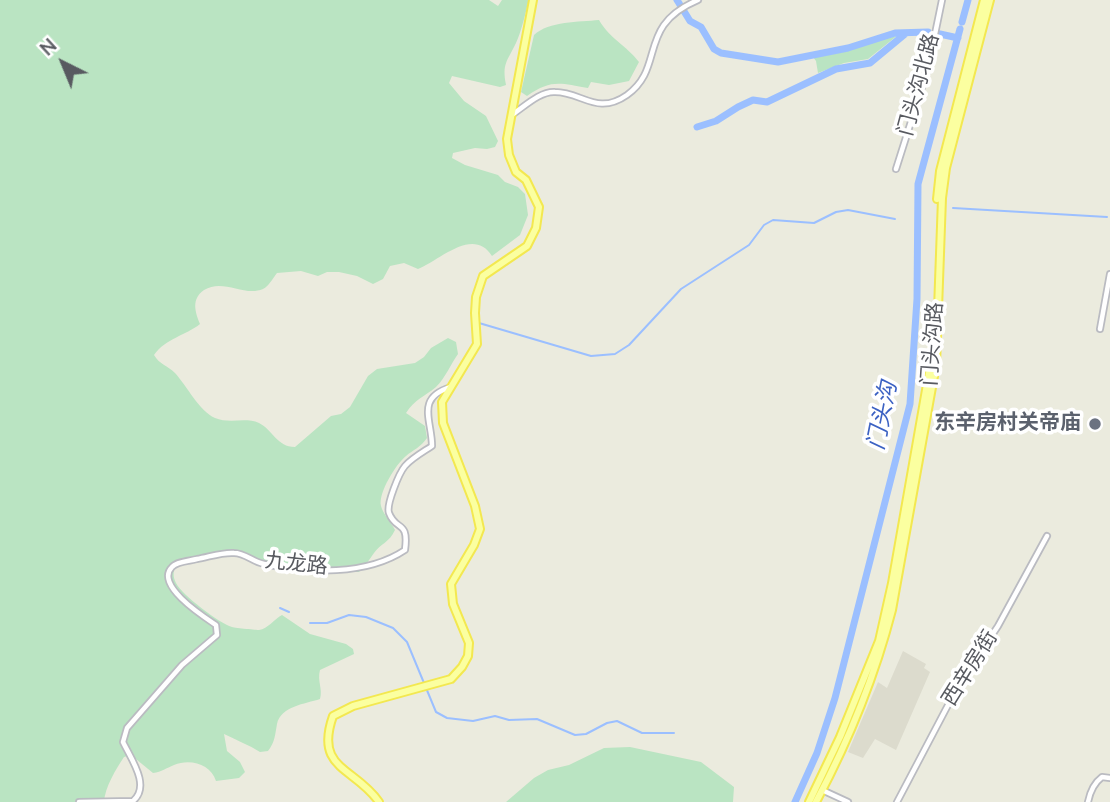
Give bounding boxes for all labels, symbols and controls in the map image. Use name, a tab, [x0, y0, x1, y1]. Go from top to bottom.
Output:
north arrow	[28, 28, 98, 98]
street label: 门头沟北路	[894, 31, 946, 139]
text: N	[35, 33, 63, 62]
street label: 门头沟路	[919, 301, 949, 387]
water label: 门头沟	[864, 380, 904, 452]
place label: 东辛房村关帝庙	[934, 411, 1081, 437]
marker: 东辛房村关帝庙	[1087, 416, 1103, 432]
street label: 九龙路	[263, 549, 329, 581]
street label: 西辛房街	[938, 627, 1004, 711]

